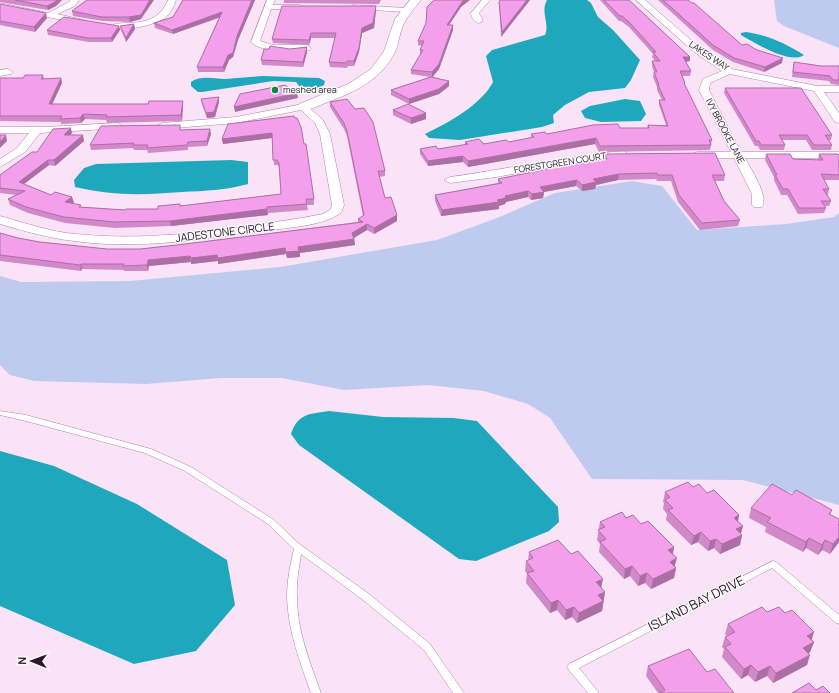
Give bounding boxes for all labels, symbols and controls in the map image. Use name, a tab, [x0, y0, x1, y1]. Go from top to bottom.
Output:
street label: LAKES WAY	[687, 37, 732, 74]
place label: meshed area	[283, 83, 337, 96]
marker: meshed area	[270, 85, 280, 95]
street label: IVY BROOKE LANE	[703, 96, 748, 166]
street label: FORESTGREEN COURT	[513, 149, 608, 176]
street label: JADESTONE CIRCLE	[175, 218, 275, 245]
street label: ISLAND BAY DRIVE	[645, 571, 747, 635]
north arrow	[12, 641, 52, 681]
text: N	[14, 657, 29, 665]

